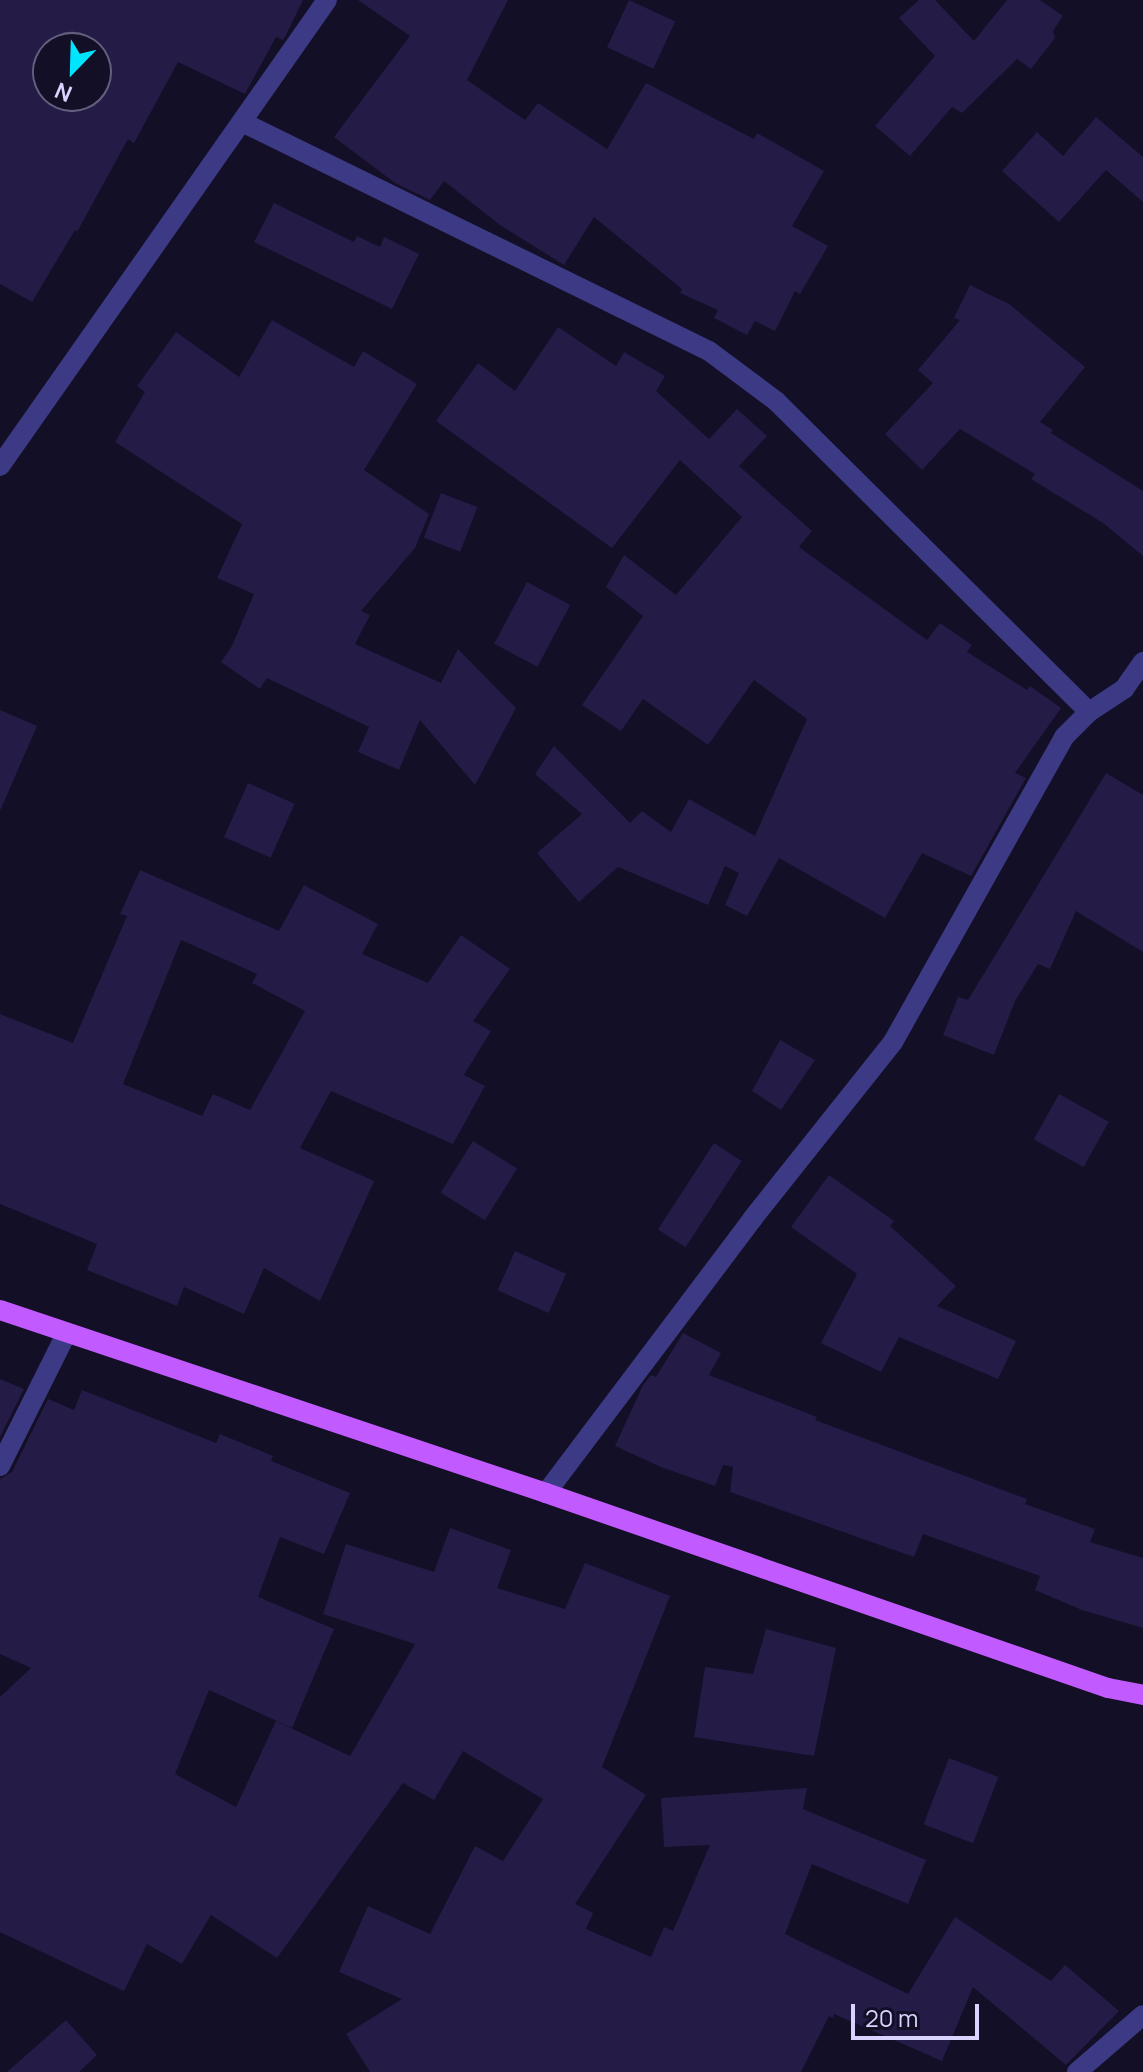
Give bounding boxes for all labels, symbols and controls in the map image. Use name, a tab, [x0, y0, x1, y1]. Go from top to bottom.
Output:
north arrow	[32, 32, 112, 112]
text: N	[50, 75, 77, 109]
scale bar	[855, 1988, 983, 2038]
text: 20 m	[865, 2001, 918, 2034]

